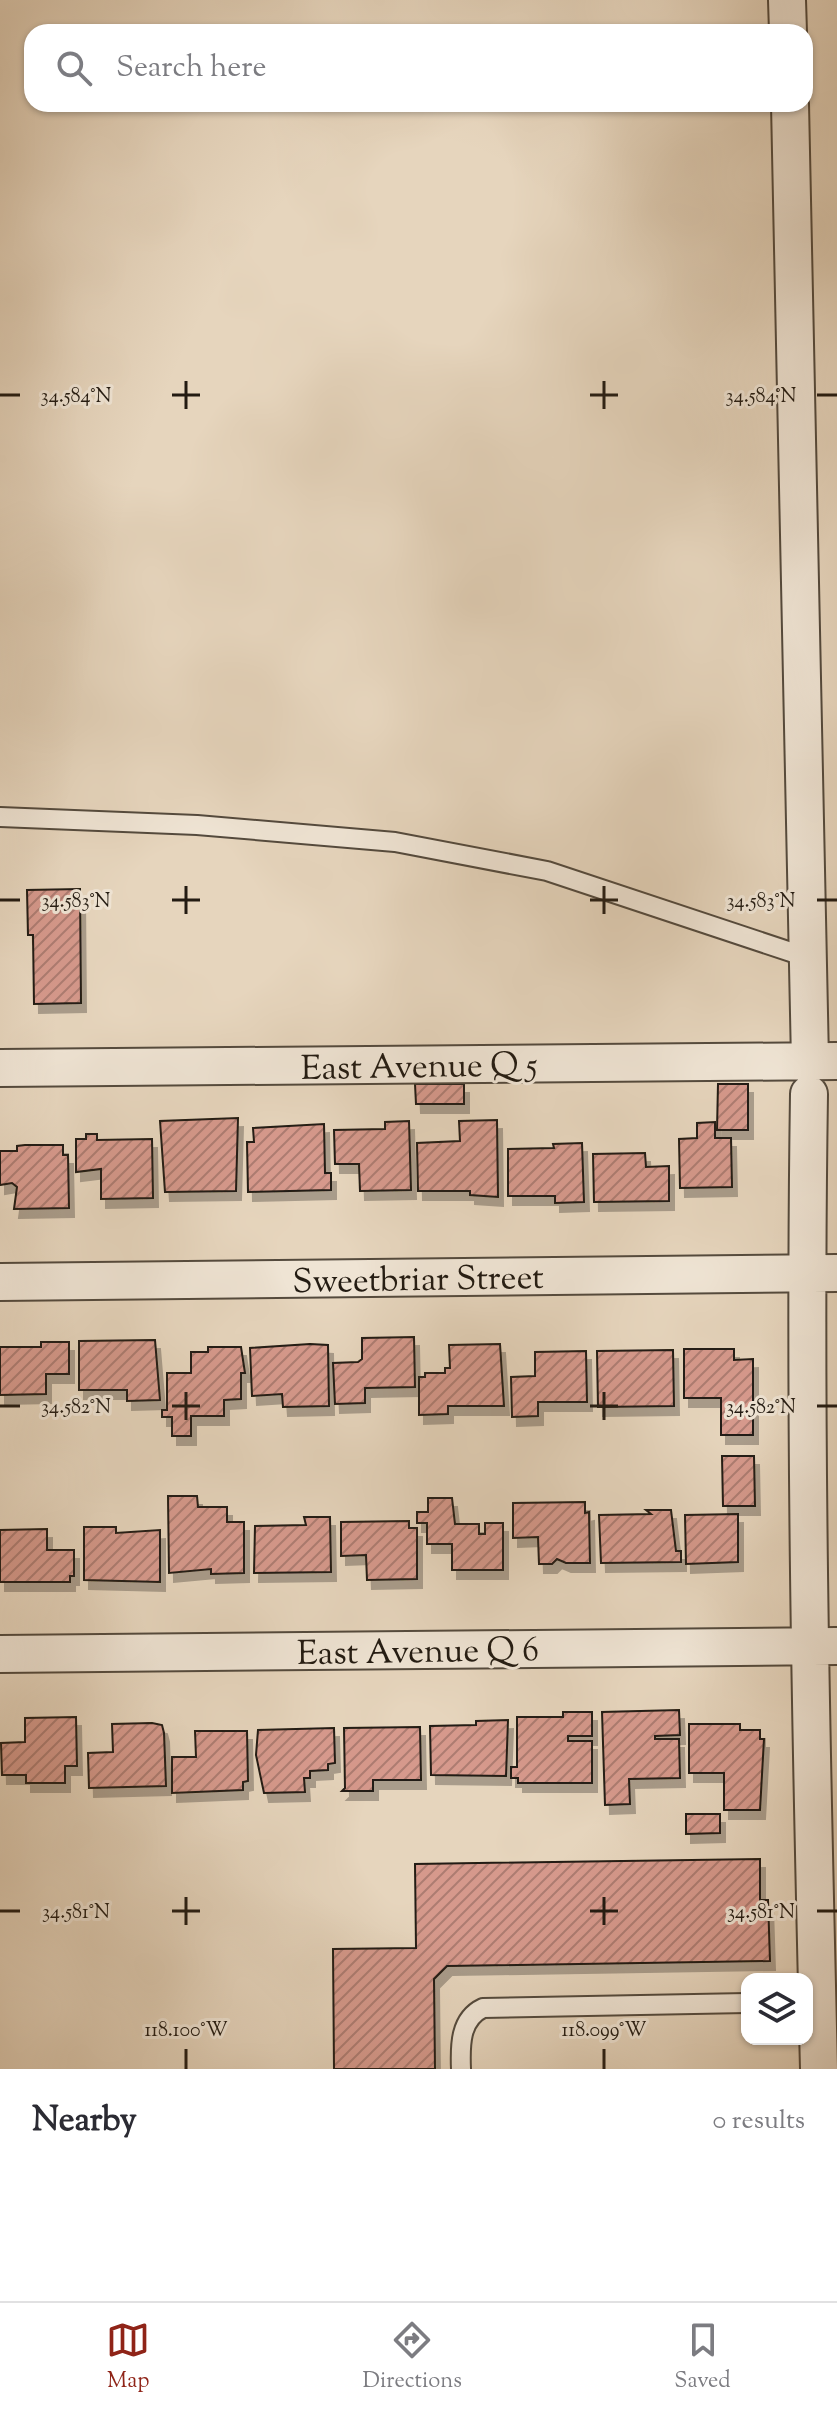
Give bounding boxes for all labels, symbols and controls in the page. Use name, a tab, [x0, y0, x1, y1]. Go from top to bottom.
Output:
search box	[24, 24, 813, 112]
icon: search	[52, 46, 96, 90]
text: Search here	[116, 47, 266, 90]
text: 34.584°N	[41, 383, 111, 412]
text: 34.584°N	[726, 383, 796, 412]
text: 34.583°N	[41, 888, 111, 917]
text: 34.583°N	[726, 888, 796, 917]
street label: East Avenue Q 5	[300, 1042, 538, 1095]
street label: Sweetbriar Street	[292, 1255, 545, 1308]
text: 34.582°N	[41, 1394, 111, 1423]
text: 34.582°N	[726, 1394, 796, 1423]
street label: East Avenue Q 6	[297, 1627, 539, 1680]
text: 34.581°N	[42, 1899, 110, 1928]
text: 34.581°N	[727, 1899, 795, 1928]
map controls	[741, 1973, 813, 2045]
button: layers	[741, 1973, 813, 2045]
text: 118.100°W	[144, 2017, 228, 2046]
text: 118.099°W	[562, 2017, 646, 2046]
text: Nearby	[32, 2097, 137, 2146]
text: 0 results	[713, 2103, 805, 2140]
tab: Map	[106, 2318, 150, 2398]
tab: Directions	[363, 2318, 462, 2398]
tab: Saved	[674, 2318, 731, 2398]

